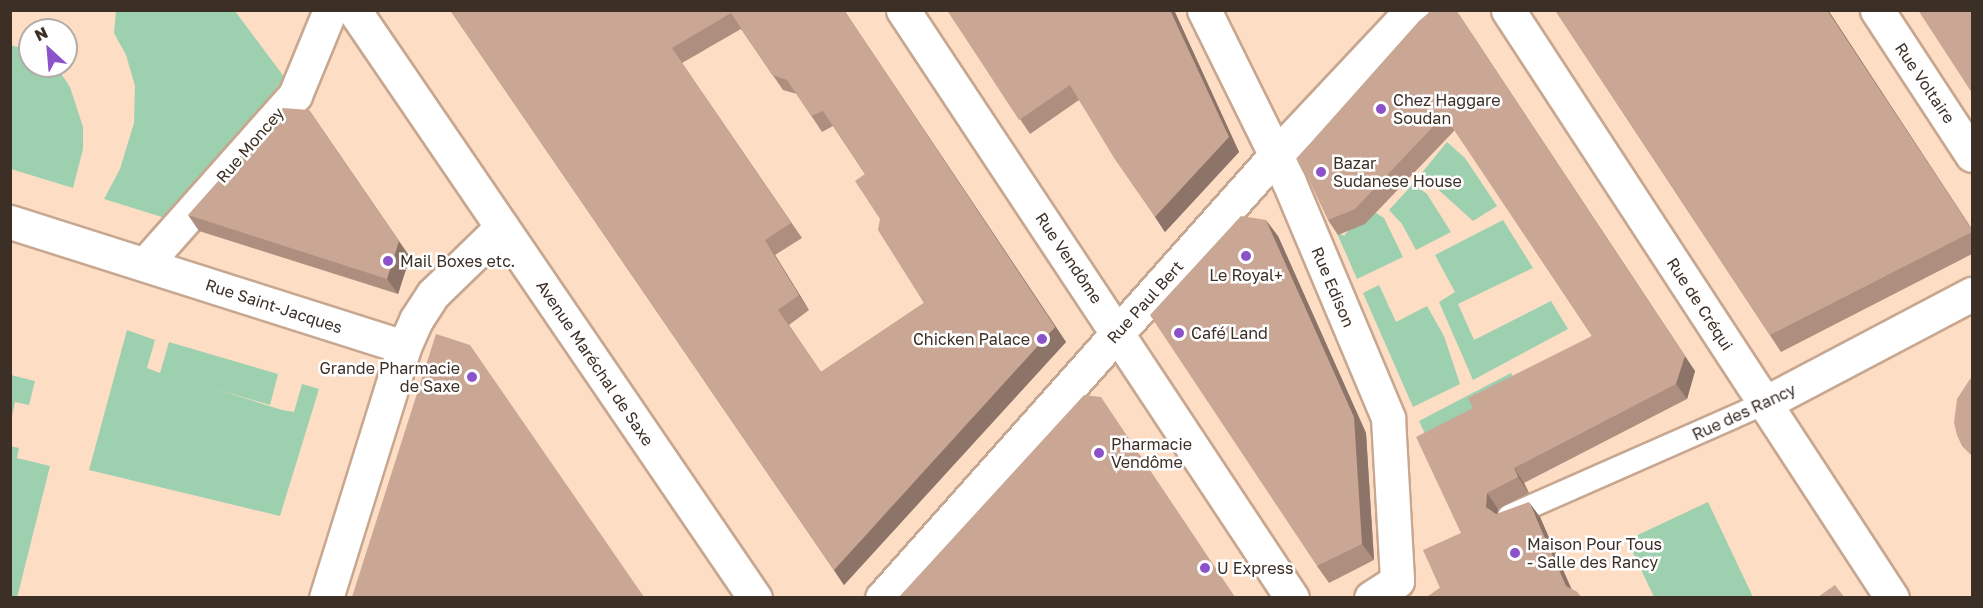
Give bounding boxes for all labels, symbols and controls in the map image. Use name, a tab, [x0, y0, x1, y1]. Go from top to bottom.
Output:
north arrow	[18, 18, 78, 78]
text: N	[31, 22, 51, 45]
street label: Rue Voltaire	[1891, 39, 1959, 127]
place label: Chez Haggare Soudan	[1393, 90, 1500, 128]
marker: Chez Haggare Soudan	[1374, 102, 1388, 116]
street label: Rue Moncey	[212, 103, 288, 187]
place label: Bazar Sudanese House	[1333, 153, 1462, 191]
marker: Bazar Sudanese House	[1314, 165, 1328, 179]
street label: Rue Vendôme	[1032, 209, 1106, 307]
street label: Rue Edison	[1308, 244, 1358, 330]
marker: Le Royal+	[1239, 249, 1253, 263]
place label: Mail Boxes etc.	[400, 251, 515, 271]
marker: Mail Boxes etc.	[381, 254, 395, 268]
street label: Rue de Créqui	[1663, 254, 1737, 354]
street label: Rue Paul Bert	[1103, 257, 1187, 347]
place label: Le Royal+	[1209, 265, 1283, 285]
street label: Rue Saint-Jacques	[203, 275, 345, 337]
street label: Avenue Maréchal de Saxe	[532, 277, 658, 449]
place label: Café Land	[1191, 323, 1268, 343]
marker: Café Land	[1172, 326, 1186, 340]
place label: Chicken Palace	[913, 329, 1030, 349]
marker: Chicken Palace	[1035, 332, 1049, 346]
place label: Grande Pharmacie de Saxe	[320, 358, 460, 396]
marker: Grande Pharmacie de Saxe	[465, 370, 479, 384]
street label: Rue des Rancy	[1689, 380, 1799, 444]
place label: Pharmacie Vendôme	[1111, 434, 1192, 472]
marker: Pharmacie Vendôme	[1092, 446, 1106, 460]
place label: Maison Pour Tous - Salle des Rancy	[1527, 534, 1662, 572]
marker: Maison Pour Tous - Salle des Rancy	[1508, 546, 1522, 560]
place label: U Express	[1217, 558, 1293, 578]
marker: U Express	[1198, 561, 1212, 575]

